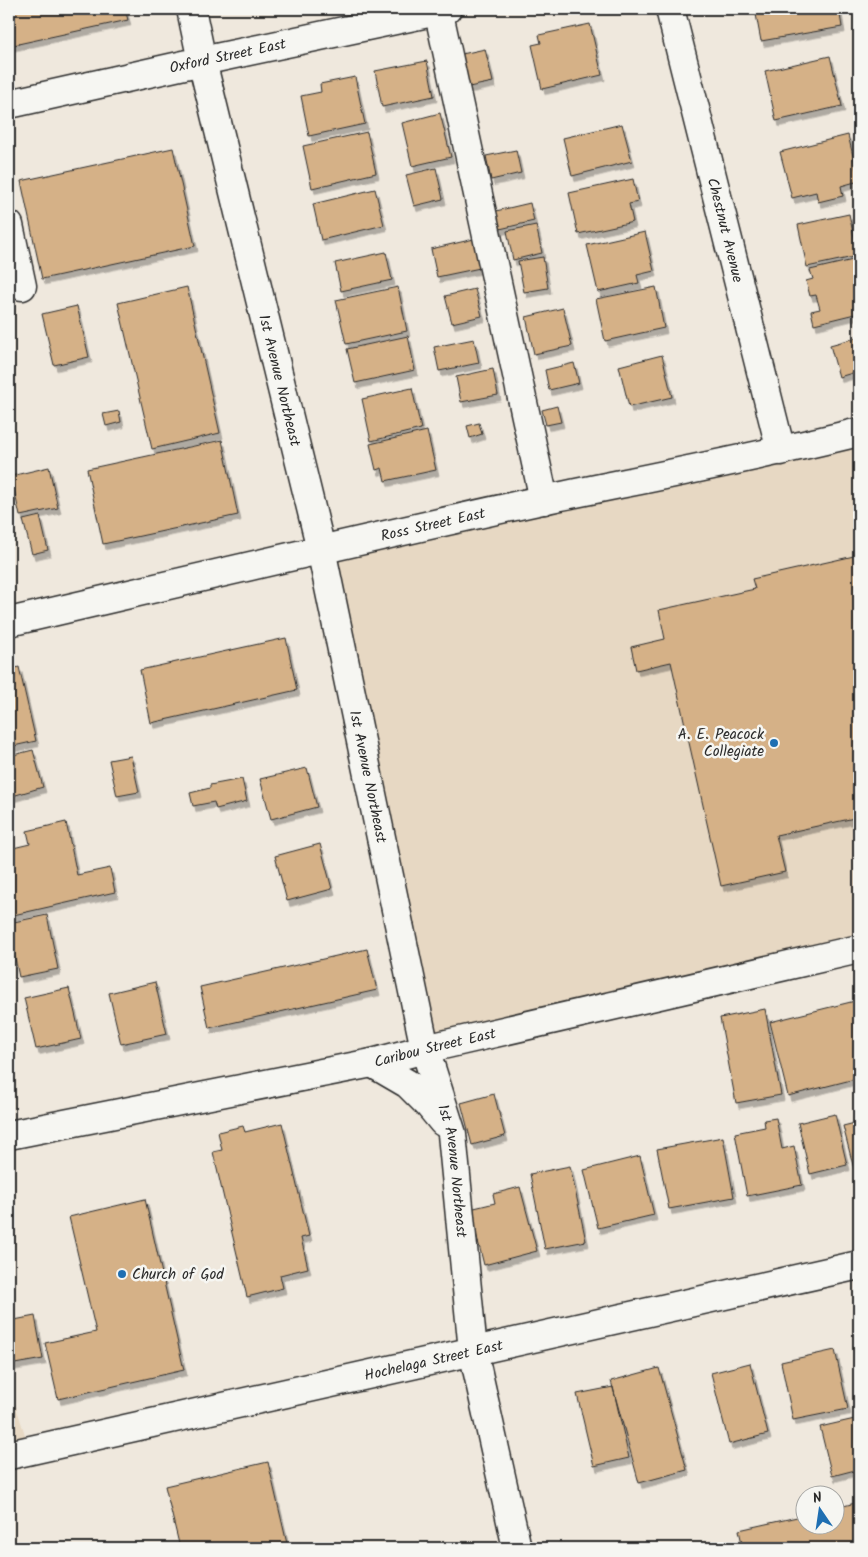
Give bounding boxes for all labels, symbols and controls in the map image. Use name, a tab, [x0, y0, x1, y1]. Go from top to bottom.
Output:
street label: Oxford Street East	[167, 32, 289, 81]
street label: Chestnut Avenue	[700, 175, 749, 286]
street label: 1st Avenue Northeast	[251, 312, 307, 449]
street label: Ross Street East	[379, 502, 488, 549]
street label: 1st Avenue Northeast	[342, 708, 393, 846]
place label: A. E. Peacock Collegiate	[678, 723, 765, 764]
marker: A. E. Peacock Collegiate	[768, 737, 780, 749]
street label: Caribou Street East	[372, 1022, 499, 1075]
street label: 1st Avenue Northeast	[430, 1101, 473, 1239]
place label: Church of God	[132, 1263, 224, 1287]
marker: Church of God	[116, 1268, 128, 1280]
street label: Hochelaga Street East	[362, 1334, 506, 1388]
north arrow	[796, 1484, 846, 1534]
text: N	[811, 1487, 824, 1510]

